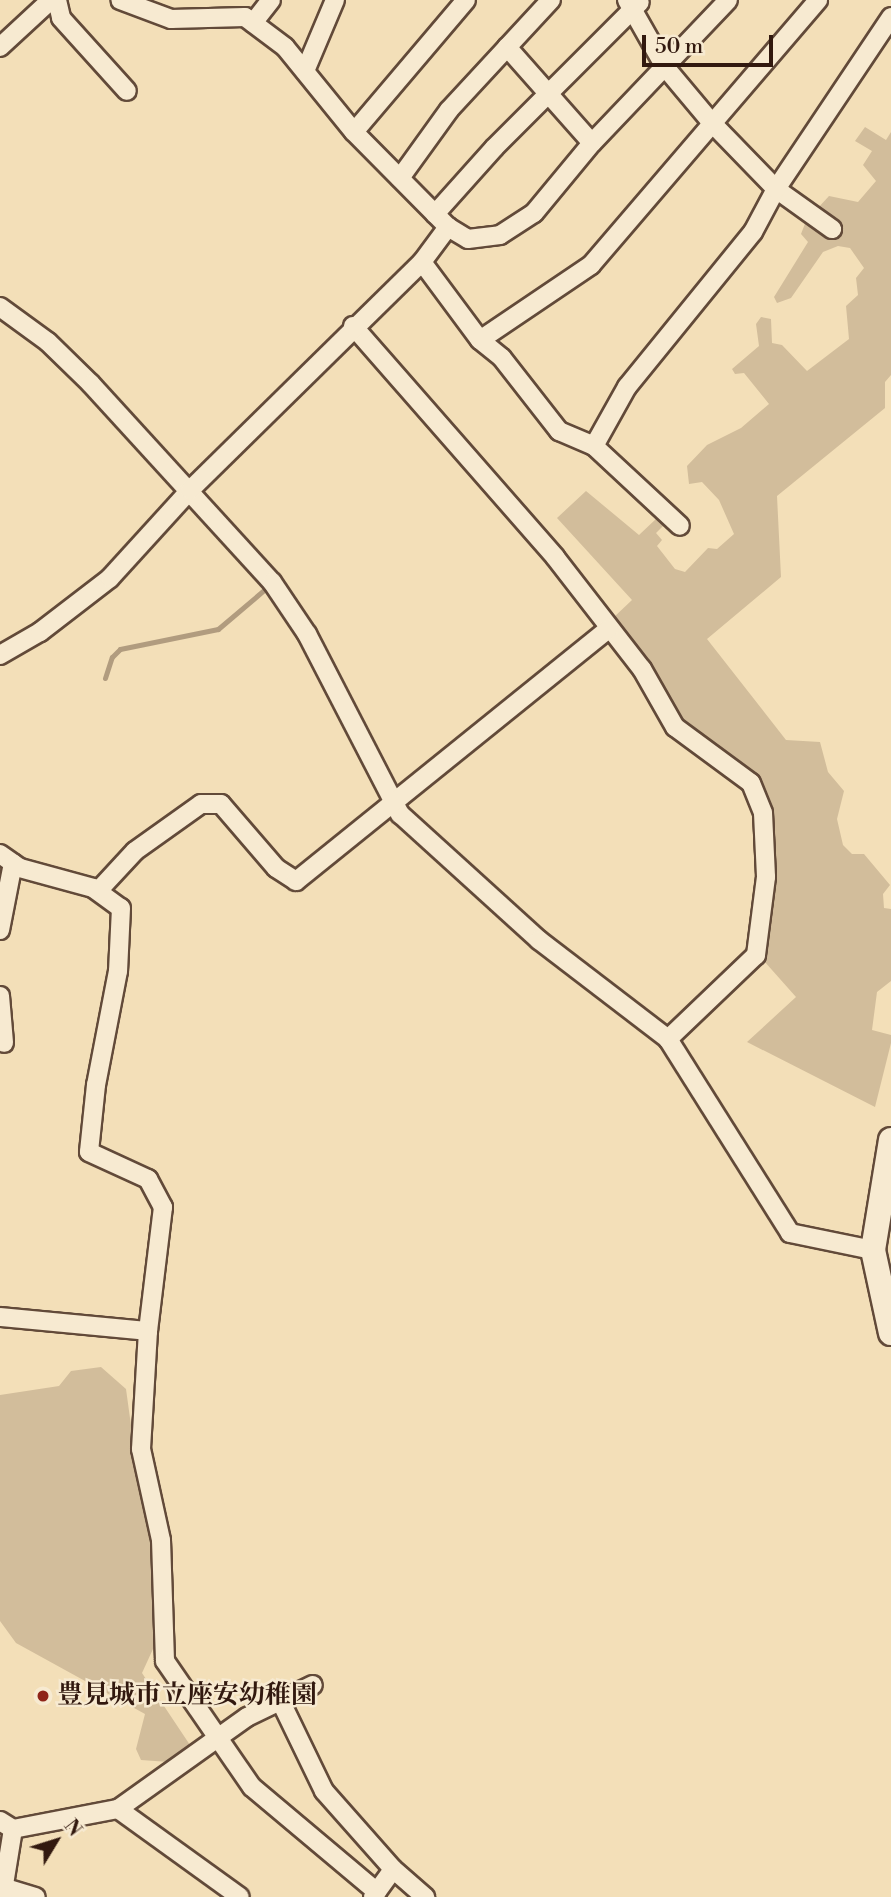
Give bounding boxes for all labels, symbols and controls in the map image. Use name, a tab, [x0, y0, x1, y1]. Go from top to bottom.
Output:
scale bar	[646, 21, 777, 65]
text: 50 m	[655, 34, 703, 60]
place label: 豊見城市立座安幼稚園	[57, 1680, 317, 1712]
marker: 豊見城市立座安幼稚園	[35, 1688, 51, 1704]
north arrow	[21, 1806, 91, 1876]
text: N	[58, 1815, 87, 1841]

